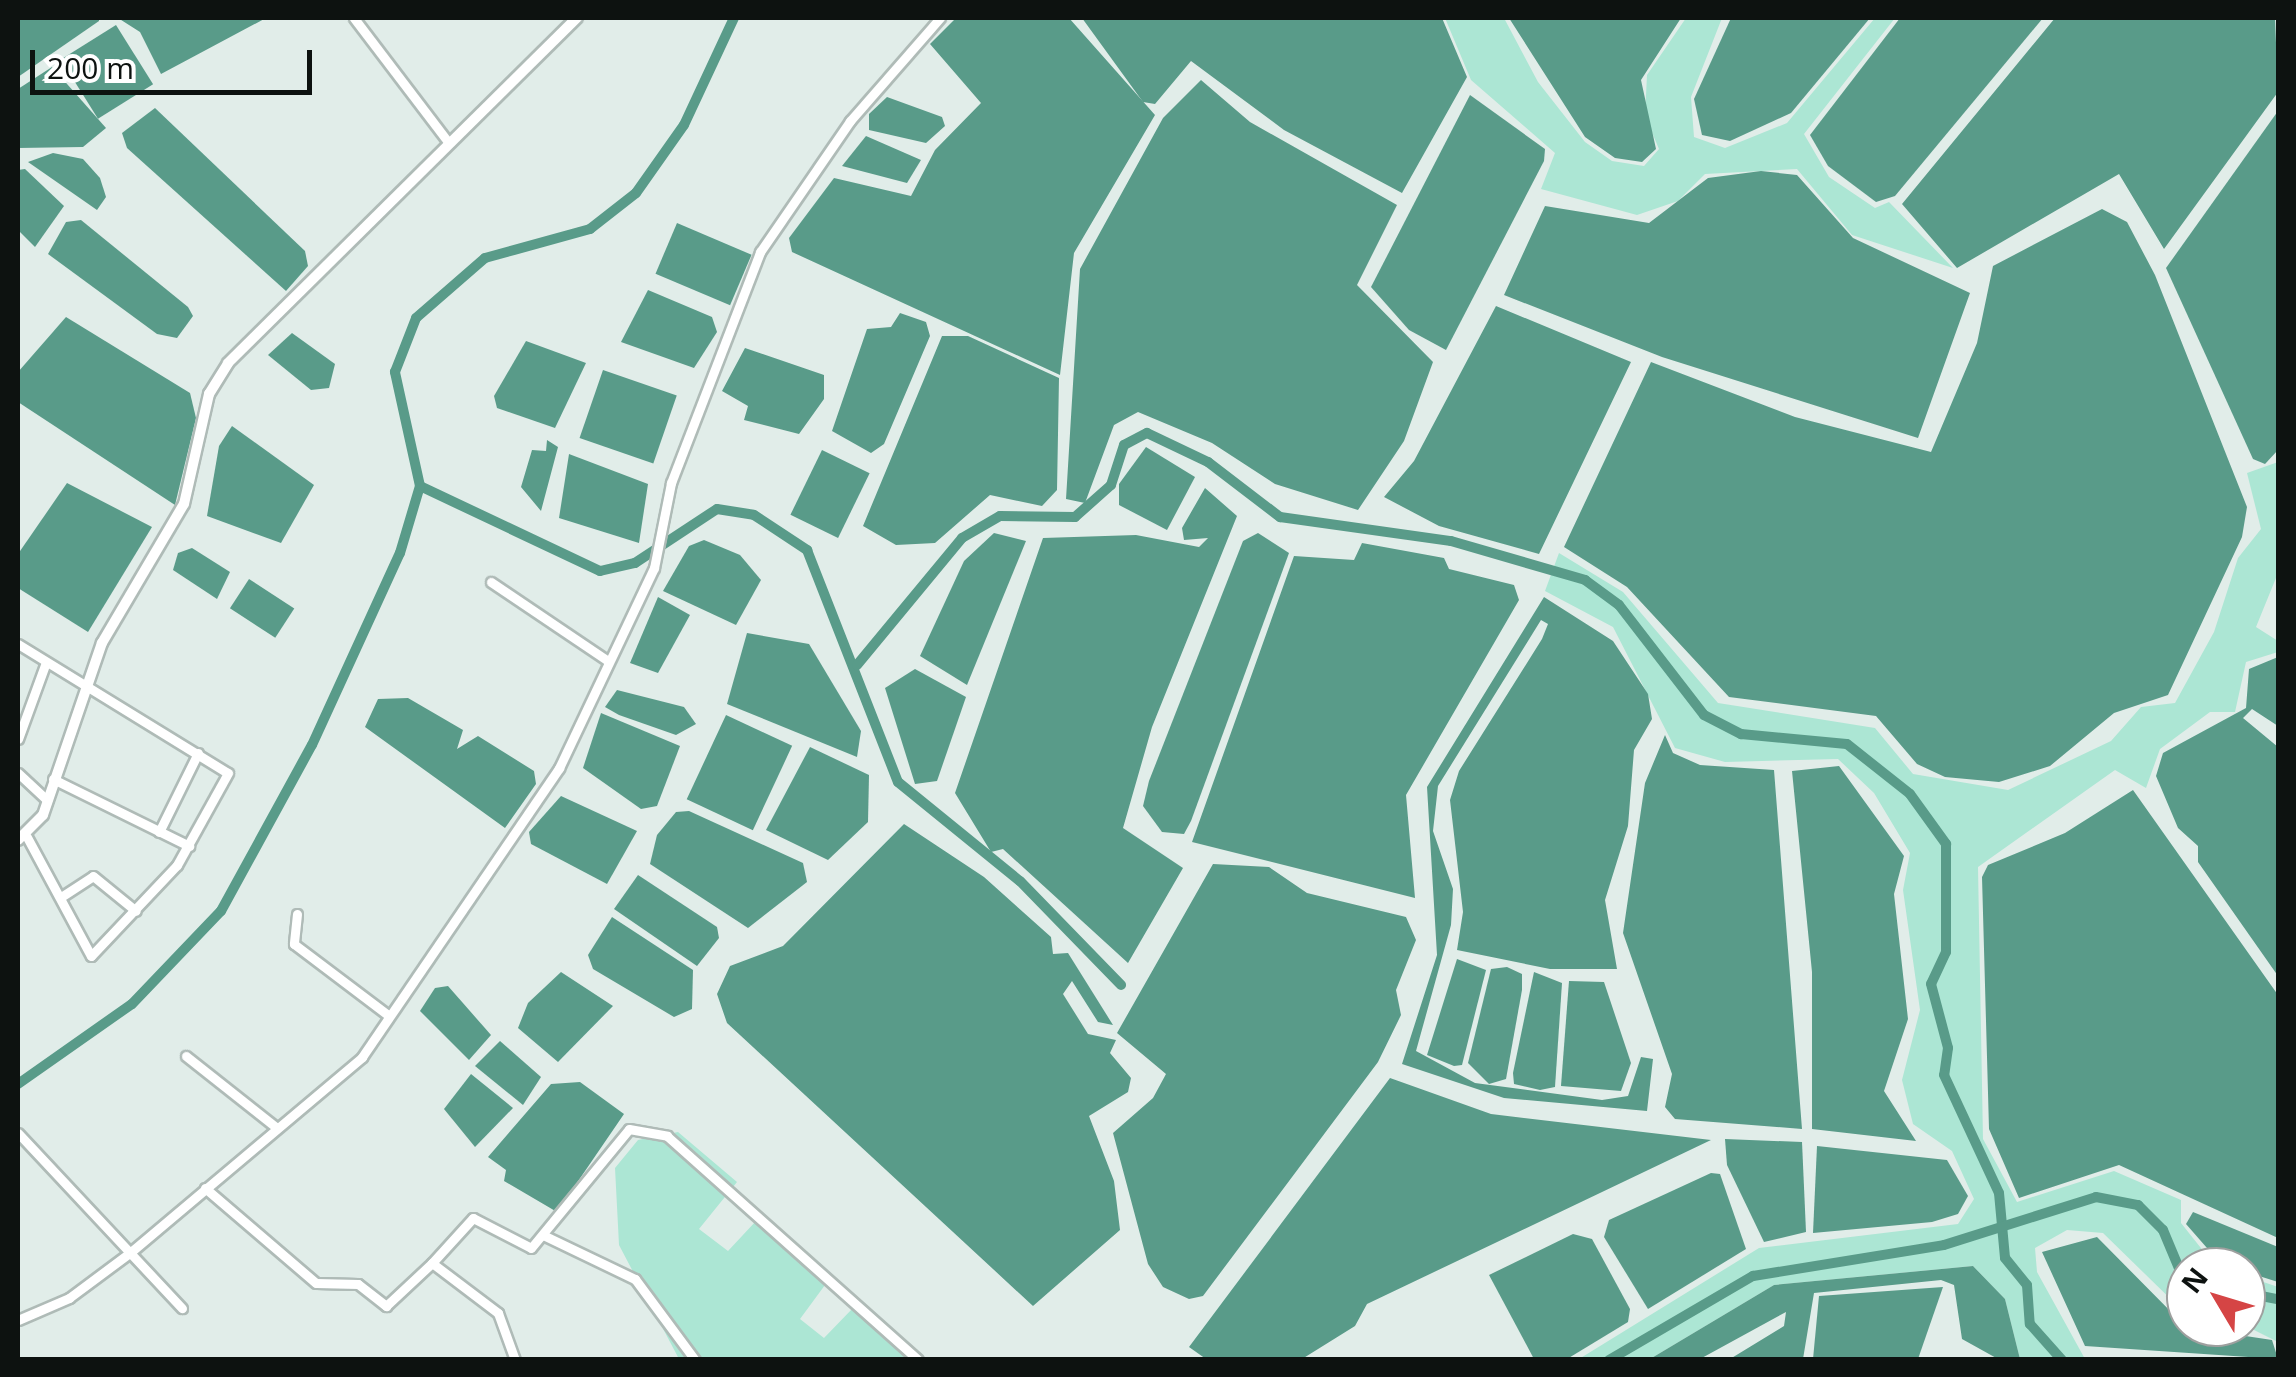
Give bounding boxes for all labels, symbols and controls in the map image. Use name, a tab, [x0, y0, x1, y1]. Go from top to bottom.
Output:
scale bar	[35, 30, 318, 92]
text: 200 m	[47, 47, 134, 88]
north arrow	[2166, 1247, 2266, 1347]
text: N	[2172, 1259, 2216, 1300]

